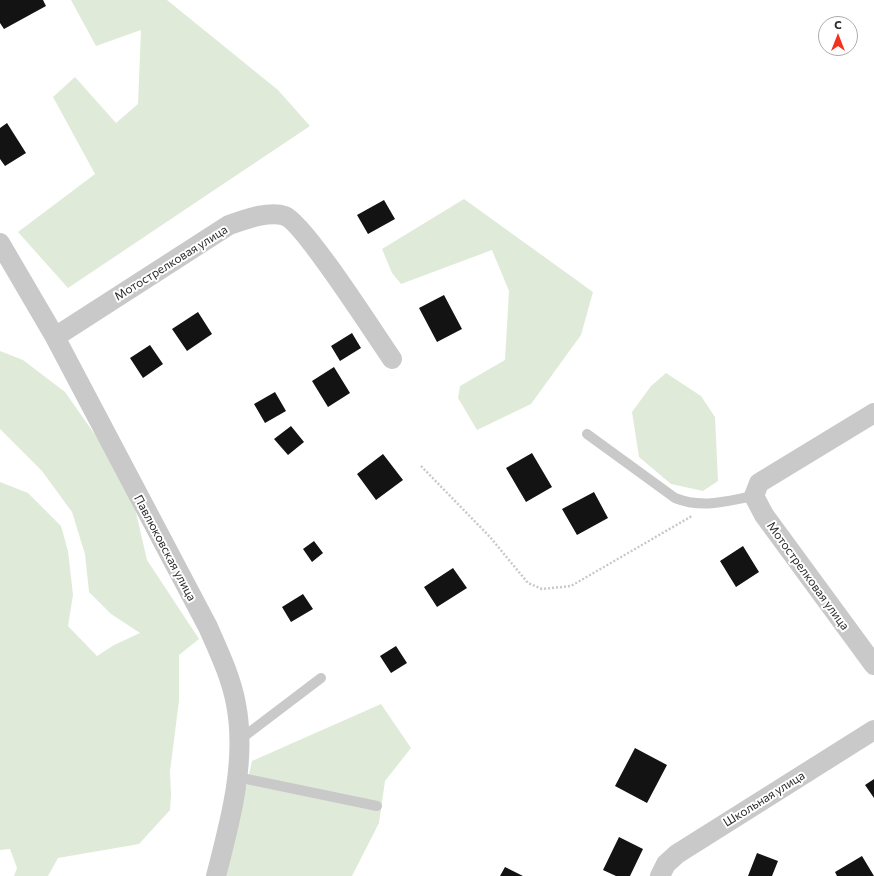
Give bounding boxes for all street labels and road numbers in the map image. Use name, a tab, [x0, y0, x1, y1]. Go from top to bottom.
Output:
street label: Мотострелковая улица	[112, 222, 230, 304]
street label: Павлюковская улица	[131, 493, 199, 603]
street label: Мотострелковая улица	[764, 519, 852, 633]
street label: Школьная улица	[721, 768, 807, 830]

